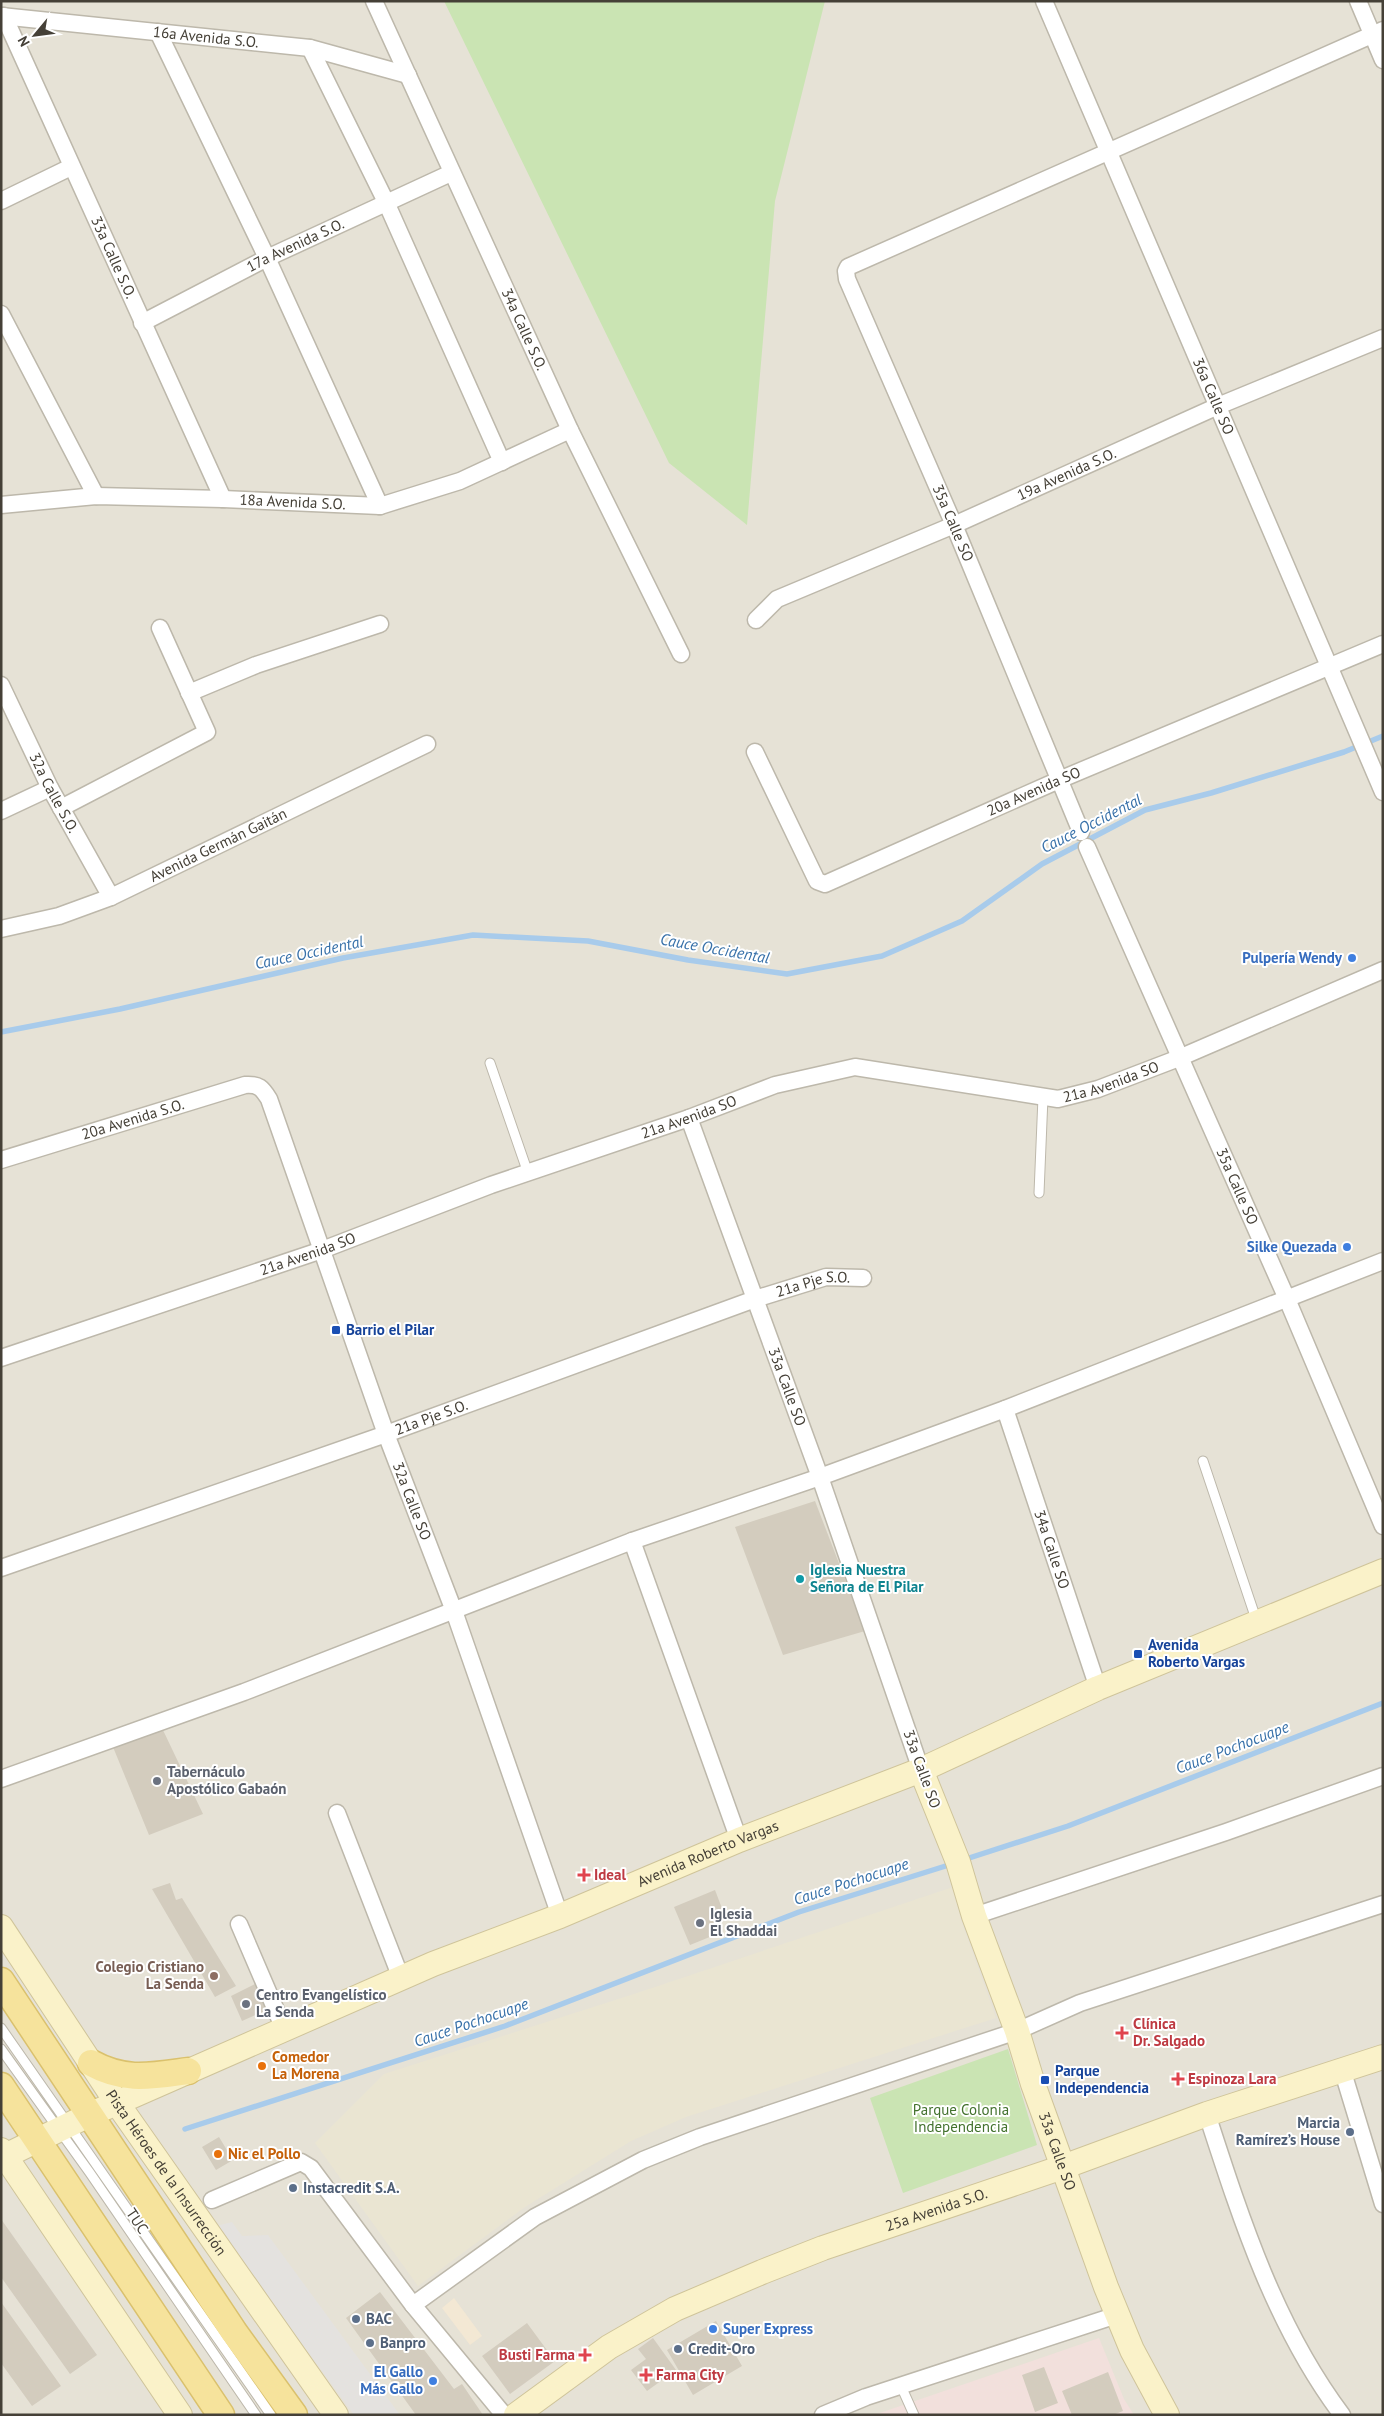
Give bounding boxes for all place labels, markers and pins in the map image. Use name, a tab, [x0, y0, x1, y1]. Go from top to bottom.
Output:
place label: Pulpería Wendy	[1242, 948, 1343, 967]
marker: Pulpería Wendy	[1346, 952, 1358, 964]
place label: Silke Quezada	[1247, 1237, 1337, 1256]
marker: Silke Quezada	[1341, 1241, 1353, 1253]
place label: Barrio el Pilar	[346, 1320, 435, 1339]
marker: Barrio el Pilar	[330, 1324, 342, 1336]
place label: Iglesia Nuestra Señora de El Pilar	[810, 1560, 924, 1596]
marker: Iglesia Nuestra Señora de El Pilar	[794, 1573, 806, 1585]
place label: Avenida Roberto Vargas	[1148, 1635, 1245, 1671]
marker: Avenida Roberto Vargas	[1132, 1648, 1144, 1660]
place label: Tabernáculo Apostólico Gabaón	[167, 1762, 286, 1798]
marker: Tabernáculo Apostólico Gabaón	[151, 1775, 163, 1787]
place label: Ideal	[594, 1865, 626, 1884]
marker: Ideal	[578, 1869, 590, 1881]
place label: Iglesia El Shaddai	[710, 1904, 777, 1940]
marker: Iglesia El Shaddai	[694, 1917, 706, 1929]
place label: Colegio Cristiano La Senda	[96, 1957, 204, 1993]
marker: Colegio Cristiano La Senda	[208, 1970, 220, 1982]
place label: Centro Evangelístico La Senda	[256, 1985, 387, 2021]
marker: Centro Evangelístico La Senda	[240, 1998, 252, 2010]
place label: Clínica Dr. Salgado	[1133, 2014, 1205, 2050]
marker: Clínica Dr. Salgado	[1115, 2026, 1129, 2040]
place label: Comedor La Morena	[272, 2047, 340, 2083]
marker: Comedor La Morena	[256, 2060, 268, 2072]
place label: Parque Independencia	[1055, 2061, 1149, 2097]
place label: Espinoza Lara	[1188, 2069, 1276, 2088]
marker: Espinoza Lara	[1172, 2073, 1184, 2085]
marker: Parque Independencia	[1039, 2074, 1051, 2086]
place label: Marcia Ramírez’s House	[1236, 2113, 1340, 2149]
marker: Marcia Ramírez’s House	[1344, 2126, 1356, 2138]
place label: Nic el Pollo	[228, 2144, 301, 2163]
marker: Nic el Pollo	[212, 2148, 224, 2160]
place label: Instacredit S.A.	[303, 2178, 400, 2197]
marker: Instacredit S.A.	[287, 2182, 299, 2194]
place label: BAC	[366, 2309, 392, 2328]
marker: BAC	[350, 2313, 362, 2325]
place label: Super Express	[723, 2319, 813, 2338]
marker: Super Express	[707, 2323, 719, 2335]
place label: Banpro	[380, 2333, 426, 2352]
marker: Banpro	[364, 2337, 376, 2349]
place label: Credit-Oro	[688, 2339, 755, 2358]
marker: Credit-Oro	[672, 2343, 684, 2355]
place label: Busti Farma	[499, 2345, 575, 2364]
marker: Busti Farma	[579, 2349, 591, 2361]
place label: El Gallo Más Gallo	[360, 2362, 423, 2398]
place label: Farma City	[656, 2365, 725, 2384]
marker: Farma City	[640, 2369, 652, 2381]
marker: El Gallo Más Gallo	[427, 2375, 439, 2387]

